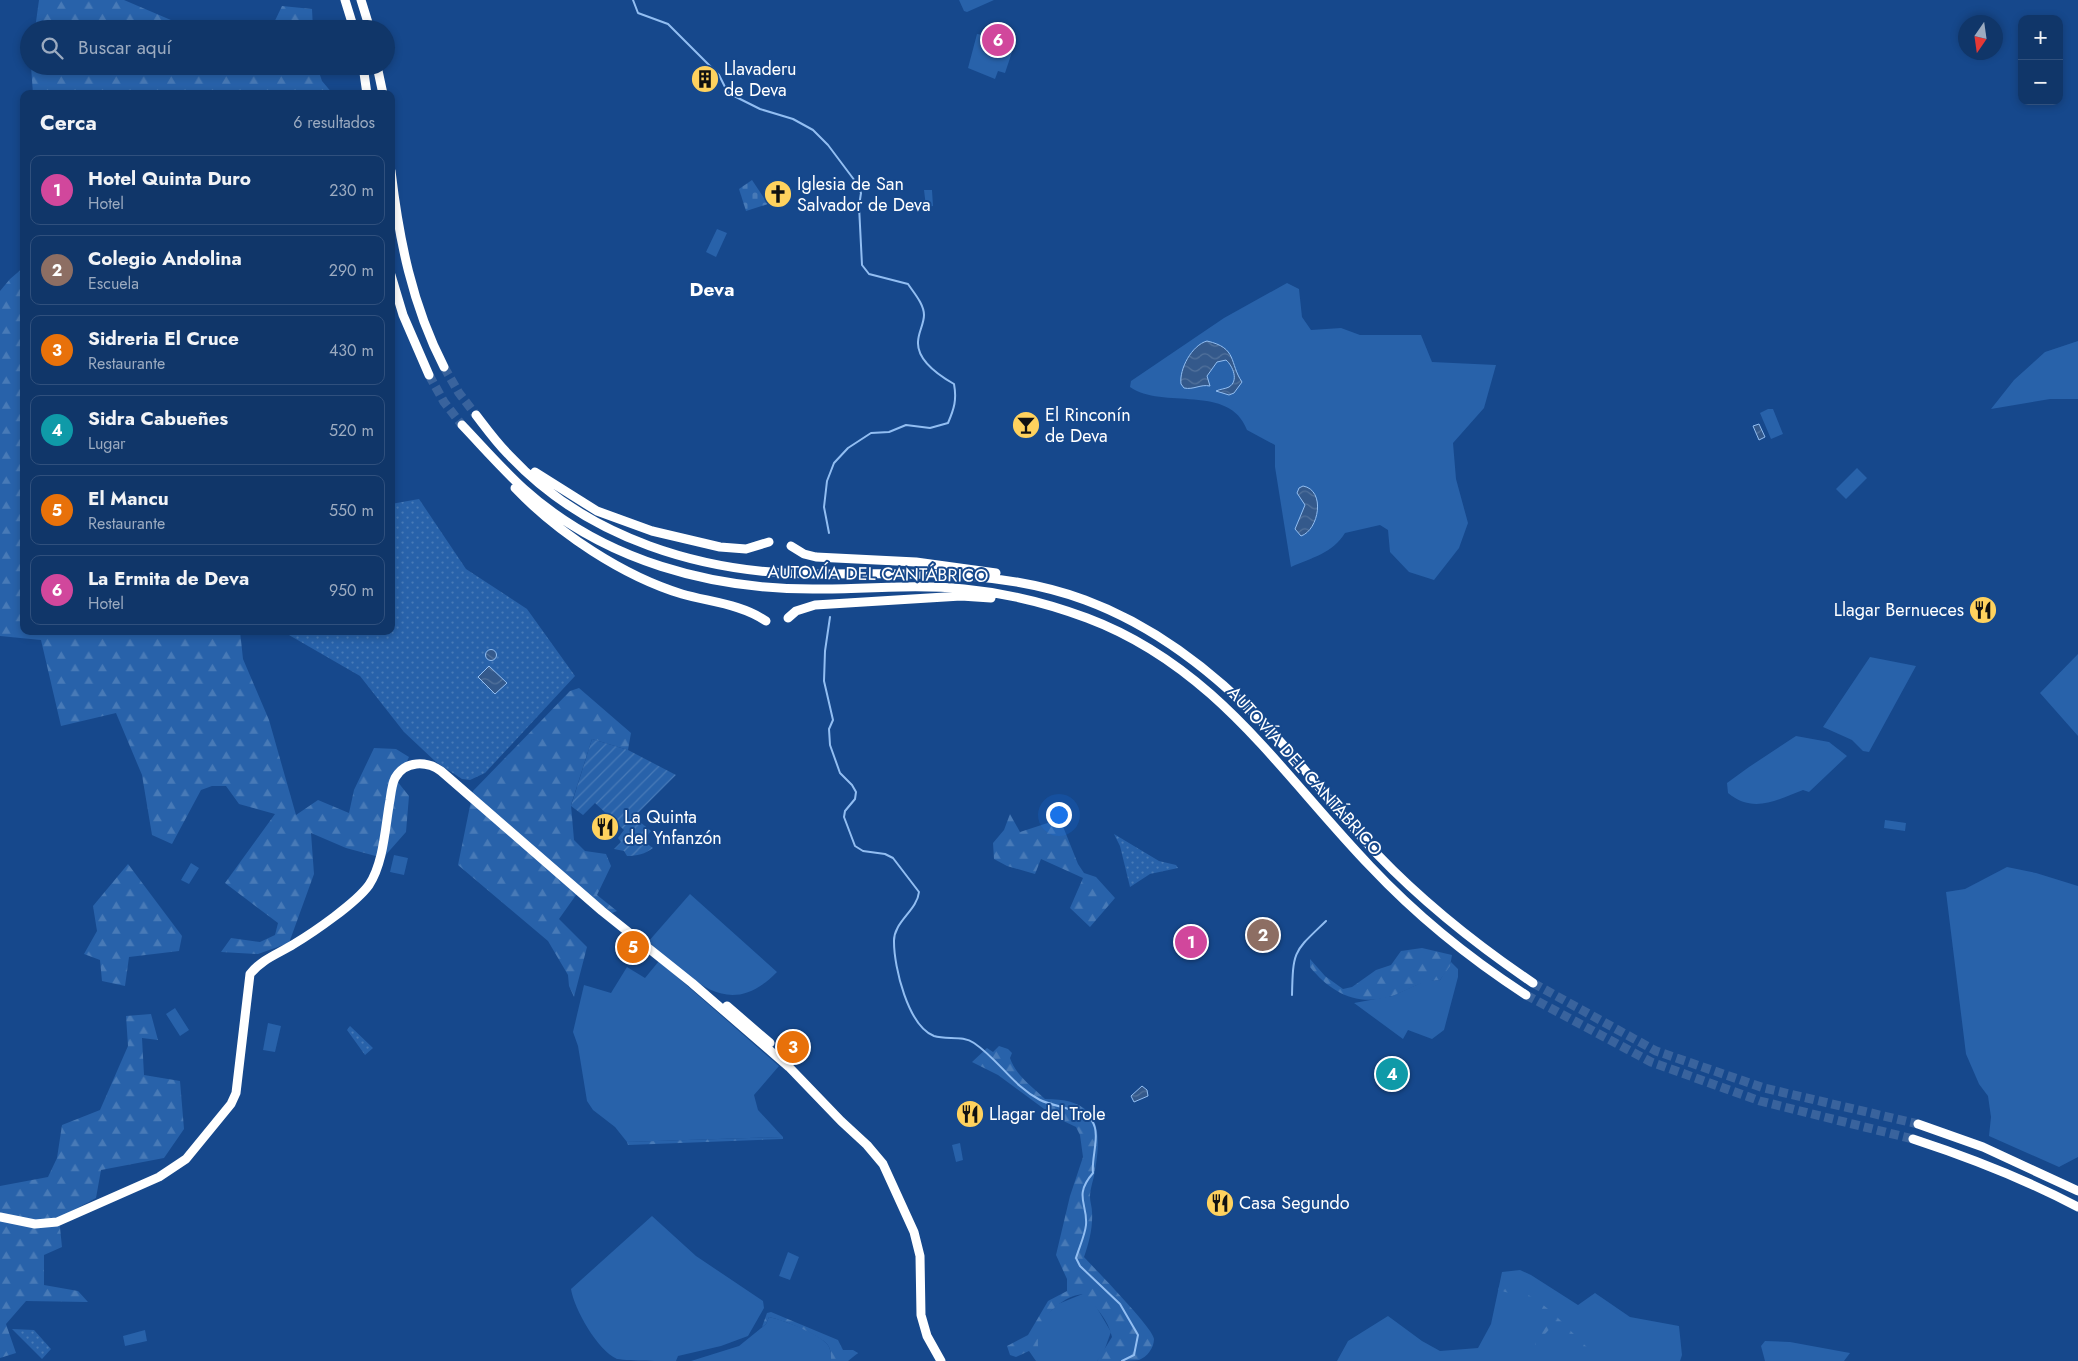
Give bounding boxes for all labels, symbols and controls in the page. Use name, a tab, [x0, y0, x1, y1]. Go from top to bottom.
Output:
north arrow	[1958, 15, 2003, 60]
map controls	[2018, 15, 2063, 105]
button: +	[2018, 15, 2063, 60]
search box	[20, 20, 395, 75]
pin: 6	[982, 21, 1014, 59]
icon: search	[38, 34, 66, 62]
text: Buscar aquí	[78, 34, 172, 61]
place label: Llavaderu de Deva	[724, 56, 797, 103]
button: −	[2018, 60, 2063, 105]
building icon: Llavaderu de Deva	[690, 64, 720, 94]
text: Cerca	[40, 108, 97, 138]
text: 6 resultados	[293, 111, 375, 134]
text: Hotel Quinta Duro	[88, 165, 251, 192]
place label: Iglesia de San Salvador de Deva	[797, 171, 931, 218]
text: 1	[53, 179, 61, 202]
text: 230 m	[329, 179, 374, 202]
church icon: Iglesia de San Salvador de Deva	[763, 179, 793, 209]
text: Hotel	[88, 192, 124, 215]
text: Colegio Andolina	[88, 245, 242, 272]
text: 2	[52, 259, 62, 282]
text: 290 m	[329, 259, 374, 282]
text: Escuela	[88, 272, 139, 295]
district label: Deva	[690, 276, 734, 303]
text: Sidreria El Cruce	[88, 325, 239, 352]
text: 3	[52, 339, 62, 362]
text: 430 m	[329, 339, 374, 362]
text: Restaurante	[88, 352, 165, 375]
place label: El Rinconín de Deva	[1045, 402, 1131, 449]
text: Sidra Cabueñes	[88, 405, 228, 432]
bar icon: El Rinconín de Deva	[1011, 410, 1041, 440]
text: 4	[51, 419, 63, 442]
text: 520 m	[329, 419, 374, 442]
text: Lugar	[88, 432, 126, 455]
text: El Mancu	[88, 485, 169, 512]
text: 5	[52, 499, 62, 522]
text: 550 m	[329, 499, 374, 522]
text: Restaurante	[88, 512, 165, 535]
street label: AUTOVÍA DEL CANTÁBRICO	[767, 559, 989, 589]
text: La Ermita de Deva	[88, 565, 249, 592]
text: 6	[52, 579, 62, 602]
text: 950 m	[329, 579, 374, 602]
text: Hotel	[88, 592, 124, 615]
restaurant icon: Llagar Bernueces	[1968, 595, 1998, 625]
place label: Llagar Bernueces	[1834, 597, 1964, 623]
street label: AUTOVÍA DEL CANTÁBRICO	[1221, 680, 1389, 862]
your location	[1046, 802, 1072, 828]
place label: La Quinta del Ynfanzón	[624, 804, 722, 851]
restaurant icon: La Quinta del Ynfanzón	[590, 812, 620, 842]
pin: 2	[1247, 916, 1279, 954]
pin: 1	[1175, 923, 1207, 961]
pin: 5	[617, 928, 649, 966]
pin: 3	[777, 1028, 809, 1066]
pin: 4	[1376, 1055, 1408, 1093]
restaurant icon: Llagar del Trole	[955, 1099, 985, 1129]
place label: Llagar del Trole	[989, 1101, 1106, 1127]
restaurant icon: Casa Segundo	[1205, 1188, 1235, 1218]
place label: Casa Segundo	[1239, 1190, 1350, 1216]

